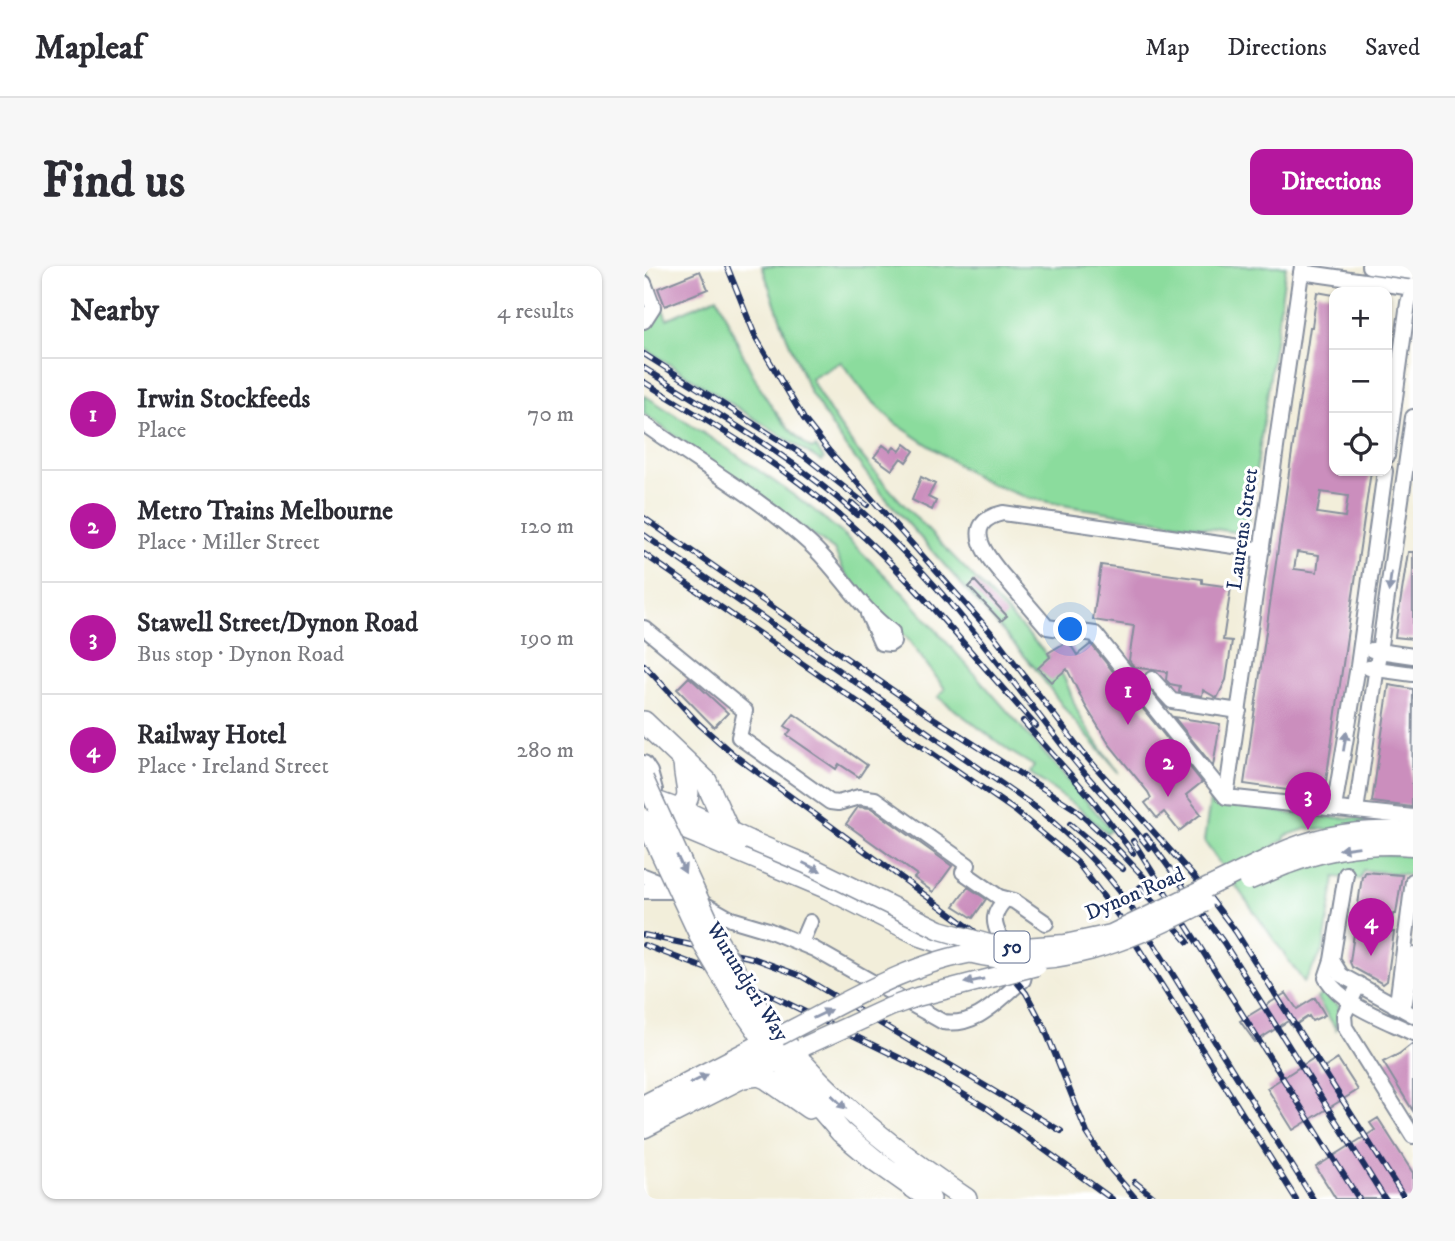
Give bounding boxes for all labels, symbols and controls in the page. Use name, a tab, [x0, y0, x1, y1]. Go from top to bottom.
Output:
text: Mapleaf	[35, 28, 144, 69]
text: Map	[1145, 33, 1190, 63]
text: Directions	[1228, 33, 1327, 63]
text: Saved	[1365, 33, 1420, 63]
button: Directions	[1250, 149, 1413, 215]
text: Find us	[42, 151, 185, 213]
map controls	[1329, 287, 1392, 476]
button: +	[1329, 287, 1392, 350]
text: Nearby	[70, 293, 159, 330]
text: 4 results	[497, 297, 574, 326]
button: −	[1329, 350, 1392, 413]
text: Irwin Stockfeeds	[137, 383, 310, 416]
text: 1	[89, 400, 97, 429]
text: 70 m	[527, 400, 574, 429]
button: locate	[1329, 413, 1392, 476]
text: Place	[137, 416, 186, 445]
street label: Laurens Street	[1222, 466, 1264, 592]
text: Metro Trains Melbourne	[137, 495, 393, 528]
text: 2	[87, 512, 99, 541]
text: 120 m	[520, 512, 574, 541]
text: Place · Miller Street	[137, 528, 320, 557]
one-way arrow	[1384, 571, 1395, 593]
text: Stawell Street/Dynon Road	[137, 607, 418, 640]
your location	[1053, 612, 1087, 646]
text: 3	[89, 624, 97, 653]
text: 190 m	[520, 624, 574, 653]
text: Bus stop · Dynon Road	[137, 640, 344, 669]
pin: 1	[1105, 667, 1151, 725]
text: Railway Hotel	[137, 719, 286, 752]
one-way arrow	[1340, 730, 1351, 752]
text: 4	[86, 736, 100, 765]
text: 280 m	[517, 736, 574, 765]
pin: 2	[1145, 739, 1191, 797]
text: Place · Ireland Street	[137, 752, 329, 781]
pin: 3	[1285, 772, 1331, 830]
one-way arrow	[1337, 843, 1359, 854]
one-way arrow	[676, 853, 687, 874]
one-way arrow	[802, 861, 822, 873]
street label: Dynon Road	[1081, 861, 1189, 927]
pin: 4	[1348, 898, 1394, 956]
street label: Wurundjeri Way	[699, 917, 795, 1047]
road number: 50	[994, 932, 1030, 962]
one-way arrow	[963, 976, 985, 987]
one-way arrow	[812, 1009, 832, 1020]
one-way arrow	[689, 1073, 709, 1084]
one-way arrow	[830, 1094, 848, 1110]

